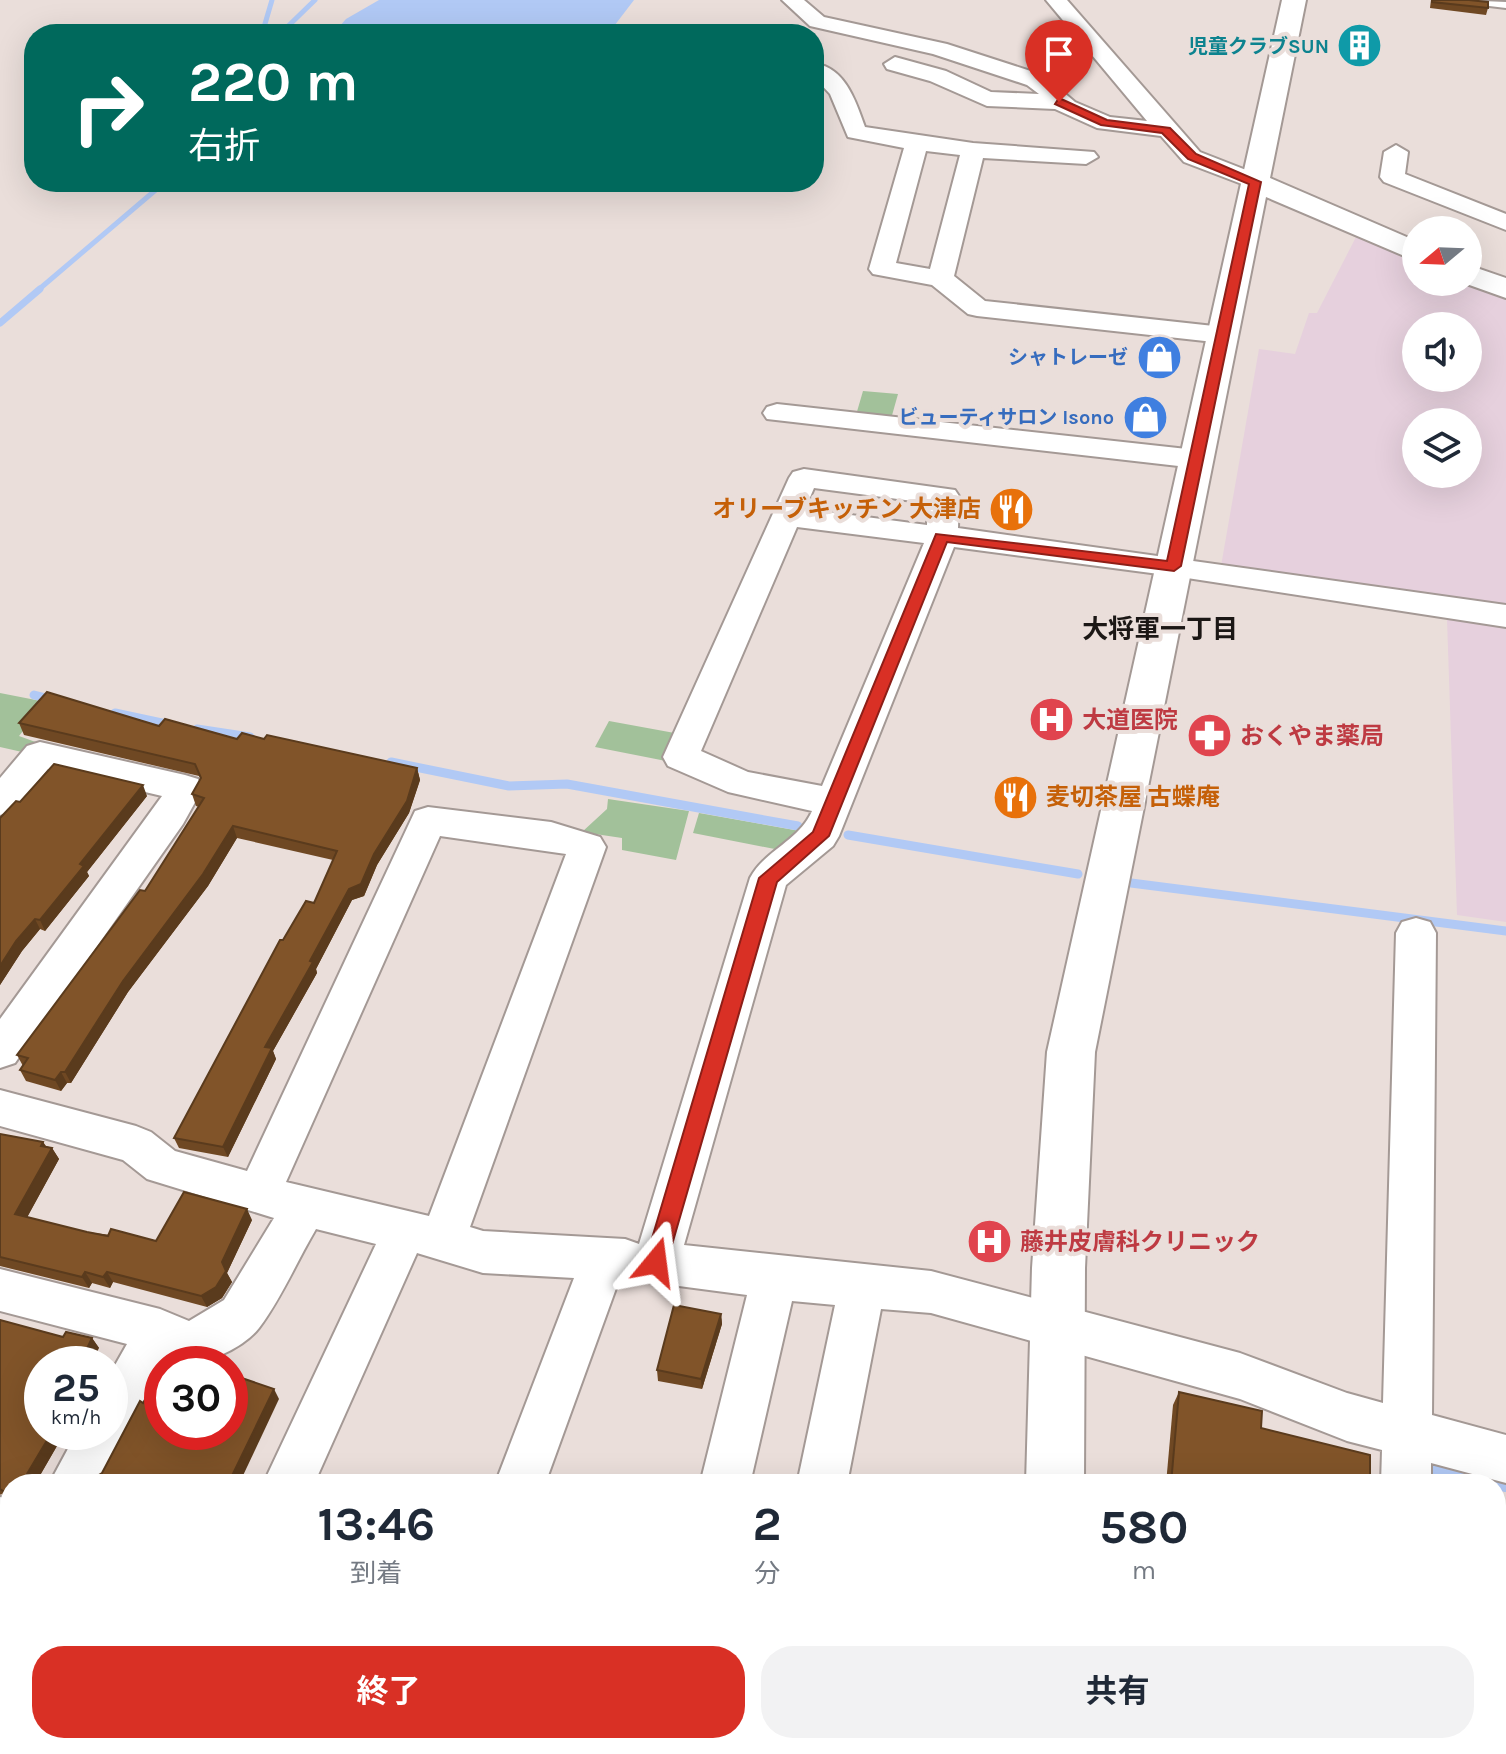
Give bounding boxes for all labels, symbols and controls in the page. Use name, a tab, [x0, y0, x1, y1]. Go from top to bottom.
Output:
pin	[1025, 20, 1093, 102]
building icon: 児童クラブSUN	[1336, 22, 1384, 70]
icon: arrive	[1037, 32, 1081, 76]
place label: 児童クラブSUN	[1188, 35, 1329, 58]
text: 220 m	[188, 49, 359, 114]
icon: right	[56, 56, 160, 160]
text: 右折	[188, 125, 260, 167]
north arrow	[1402, 216, 1482, 296]
map controls	[1402, 216, 1482, 488]
button: sound	[1402, 312, 1482, 392]
shop icon: シャトレーゼ	[1135, 333, 1183, 381]
place label: シャトレーゼ	[1008, 346, 1128, 369]
shop icon: ビューティサロン Isono	[1121, 393, 1169, 441]
place label: ビューティサロン Isono	[898, 406, 1114, 429]
button: layers	[1402, 408, 1482, 488]
restaurant icon: オリーブキッチン 大津店	[988, 485, 1036, 533]
place label: オリーブキッチン 大津店	[712, 495, 981, 523]
district label: 大将軍一丁目	[1082, 614, 1238, 645]
hospital icon: 大道医院	[1027, 696, 1075, 744]
place label: 大道医院	[1082, 706, 1178, 734]
pharmacy icon: おくやま薬局	[1185, 712, 1233, 760]
place label: おくやま薬局	[1240, 722, 1384, 750]
restaurant icon: 麦切茶屋 古蝶庵	[991, 773, 1039, 821]
place label: 麦切茶屋 古蝶庵	[1046, 783, 1220, 811]
hospital icon: 藤井皮膚科クリニック	[965, 1218, 1013, 1266]
position arrow	[614, 1220, 698, 1304]
place label: 藤井皮膚科クリニック	[1020, 1228, 1260, 1256]
speed limit sign: 30	[144, 1346, 248, 1450]
text: 25	[52, 1364, 100, 1411]
text: km/h	[51, 1406, 101, 1429]
text: 13:46	[318, 1496, 435, 1552]
text: 2	[753, 1496, 782, 1552]
text: 580	[1099, 1499, 1188, 1555]
text: m	[1132, 1555, 1156, 1586]
text: 到着	[350, 1558, 402, 1589]
text: 分	[754, 1558, 780, 1589]
button: 終了	[32, 1646, 745, 1738]
button: 共有	[761, 1646, 1474, 1738]

